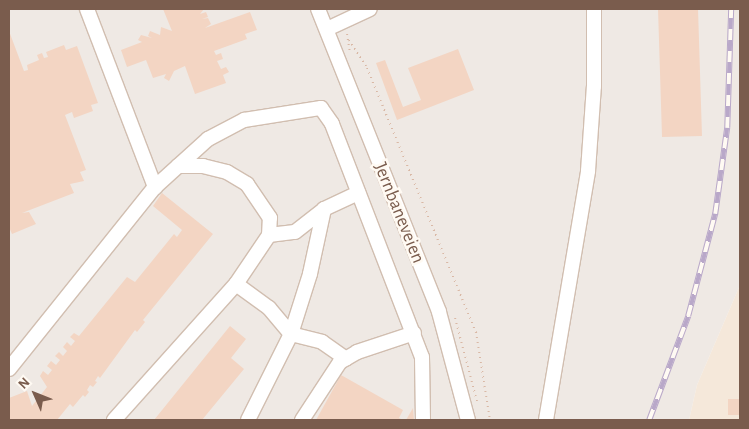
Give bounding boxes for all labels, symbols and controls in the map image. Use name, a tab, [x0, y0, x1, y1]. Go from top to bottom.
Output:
street label: Jernbaneveien	[368, 159, 430, 267]
north arrow	[10, 369, 60, 419]
text: N	[16, 375, 33, 392]

